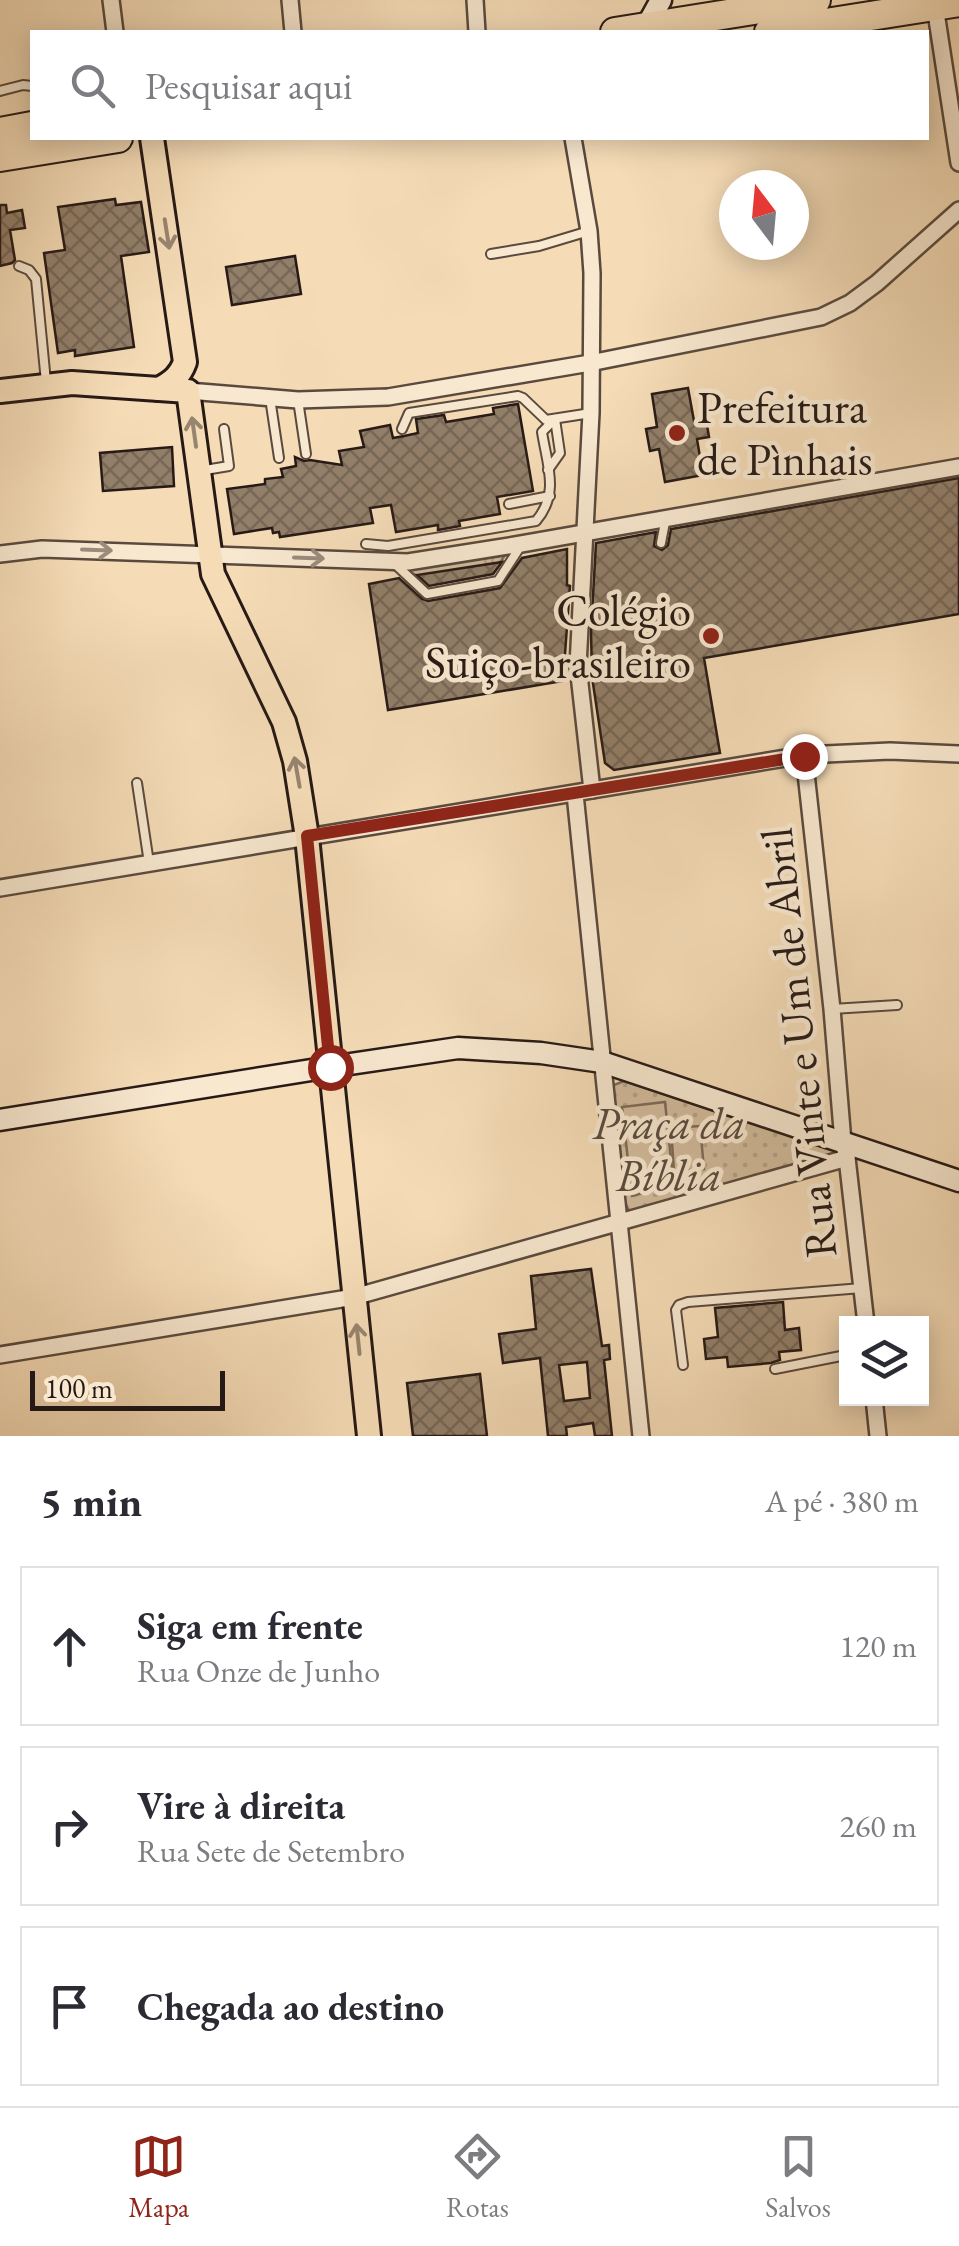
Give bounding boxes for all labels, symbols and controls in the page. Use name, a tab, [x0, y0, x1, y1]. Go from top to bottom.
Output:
search box	[30, 30, 929, 140]
icon: search	[65, 58, 120, 113]
text: Pesquisar aqui	[145, 61, 352, 110]
north arrow	[719, 170, 809, 260]
one-way arrow	[158, 217, 176, 250]
place label: Prefeitura de Pìnhais	[697, 378, 873, 488]
one-way arrow	[185, 416, 203, 448]
marker: Prefeitura de Pìnhais	[666, 422, 688, 444]
one-way arrow	[81, 541, 113, 560]
one-way arrow	[293, 548, 325, 567]
place label: Colégio Suiço-brasileiro	[425, 581, 691, 691]
marker: Colégio Suiço-brasileiro	[700, 625, 722, 647]
route end	[782, 734, 828, 780]
one-way arrow	[287, 757, 306, 789]
street label: Rua Vinte e Um de Abril	[747, 825, 849, 1261]
route start	[308, 1045, 354, 1091]
park label: Praça da Bíblia	[592, 1094, 746, 1204]
map controls	[839, 1316, 929, 1406]
button: layers	[839, 1316, 929, 1406]
one-way arrow	[349, 1323, 368, 1356]
scale bar	[30, 1366, 225, 1410]
text: 100 m	[45, 1370, 113, 1406]
text: 5 min	[40, 1474, 142, 1529]
text: A pé · 380 m	[765, 1480, 919, 1522]
text: Siga em frente	[137, 1601, 363, 1650]
icon: ahead	[42, 1619, 97, 1674]
text: 120 m	[840, 1625, 917, 1667]
text: Rua Onze de Junho	[137, 1650, 380, 1692]
text: Vire à direita	[137, 1781, 345, 1830]
icon: right	[42, 1799, 97, 1854]
text: 260 m	[840, 1805, 917, 1847]
text: Rua Sete de Setembro	[137, 1830, 405, 1872]
icon: arrive	[42, 1979, 97, 2034]
text: Chegada ao destino	[137, 1982, 444, 2031]
tab: Mapa	[128, 2129, 189, 2225]
tab: Rotas	[446, 2129, 509, 2225]
tab: Salvos	[765, 2129, 831, 2225]

